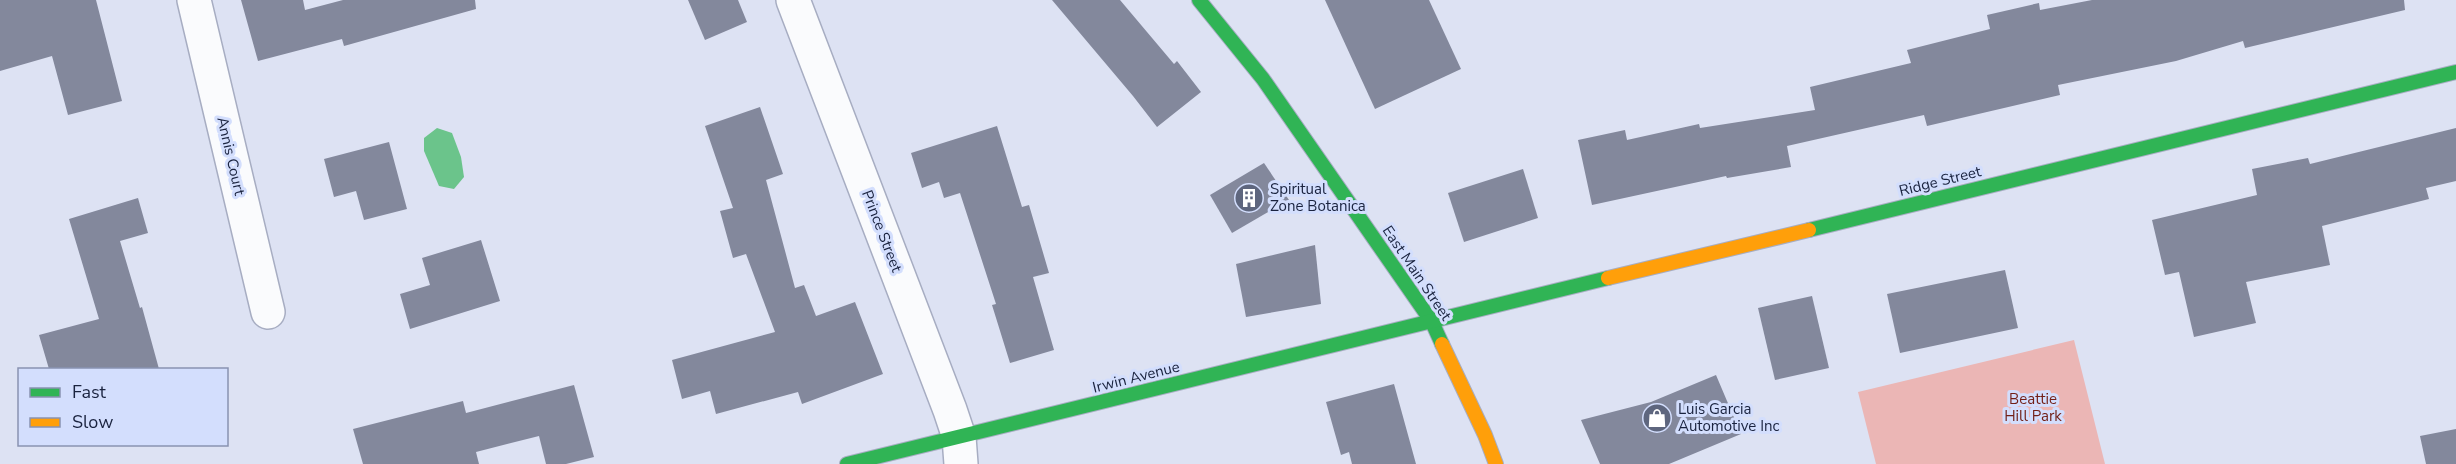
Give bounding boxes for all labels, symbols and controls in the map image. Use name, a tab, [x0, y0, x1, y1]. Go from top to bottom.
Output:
street label: Annis Court	[212, 115, 250, 198]
street label: Ridge Street	[1897, 161, 1984, 201]
place label: Spiritual Zone Botanica	[1270, 179, 1366, 216]
building icon: Spiritual Zone Botanica	[1233, 182, 1265, 214]
street label: Prince Street	[857, 187, 907, 276]
street label: East Main Street	[1378, 222, 1457, 325]
street label: Irwin Avenue	[1090, 357, 1182, 397]
legend	[18, 368, 228, 446]
text: Fast	[72, 380, 107, 404]
park label: Beattie Hill Park	[2004, 389, 2062, 426]
place label: Luis Garcia Automotive Inc	[1678, 399, 1780, 436]
shop icon: Luis Garcia Automotive Inc	[1641, 402, 1673, 434]
text: Slow	[72, 410, 113, 434]

